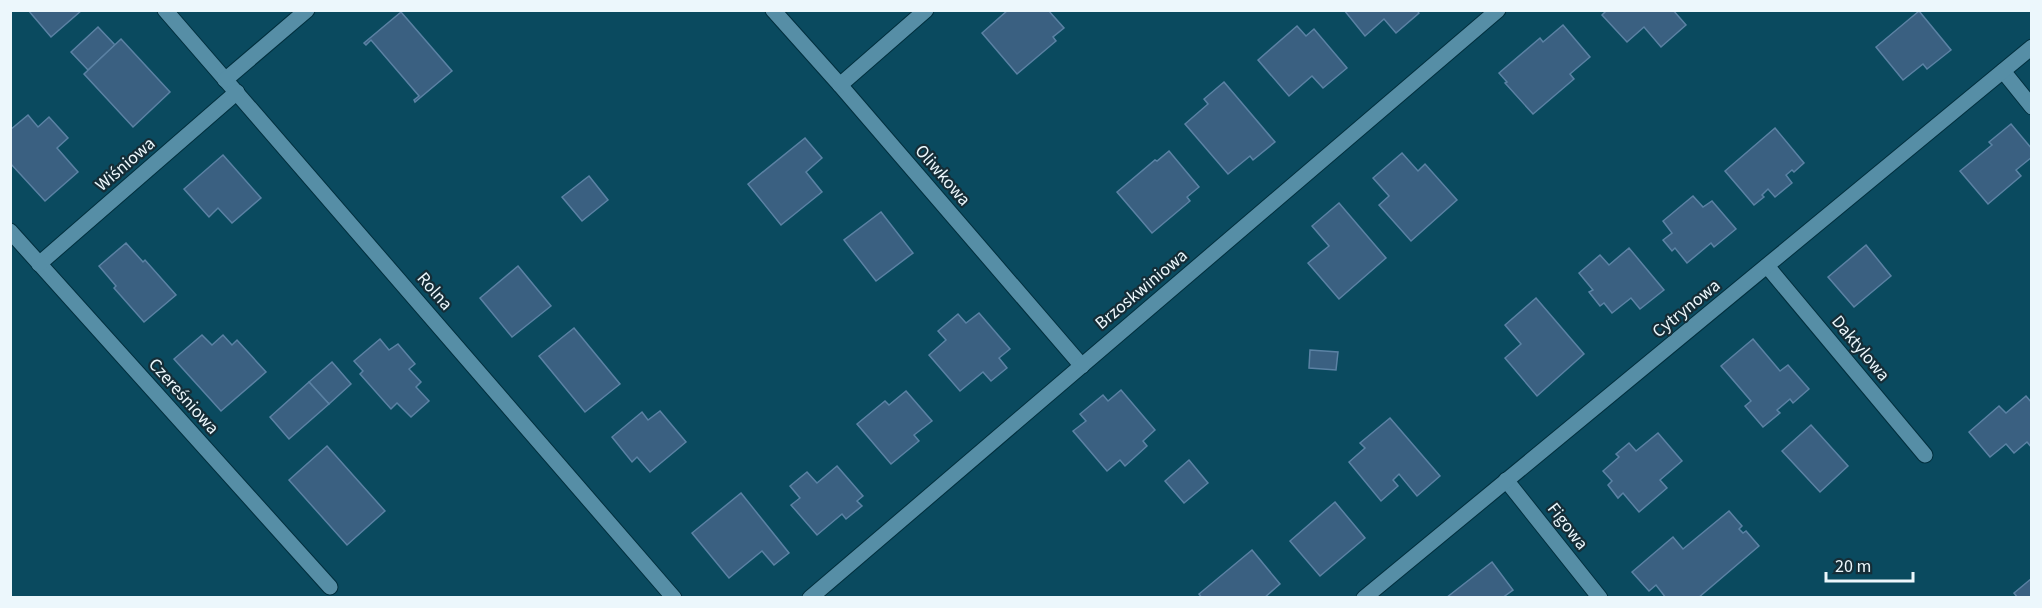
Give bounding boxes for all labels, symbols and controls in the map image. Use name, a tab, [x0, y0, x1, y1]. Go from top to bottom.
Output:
street label: Wiśniowa	[90, 131, 161, 197]
street label: Oliwkowa	[909, 139, 976, 211]
street label: Brzoskwiniowa	[1090, 243, 1193, 335]
street label: Rolna	[411, 267, 458, 316]
street label: Cytrynowa	[1647, 273, 1726, 344]
street label: Daktylowa	[1826, 310, 1896, 387]
street label: Czereśniowa	[143, 353, 225, 440]
street label: Figowa	[1541, 497, 1594, 555]
scale bar	[1826, 545, 1913, 583]
text: 20 m	[1835, 554, 1871, 579]

